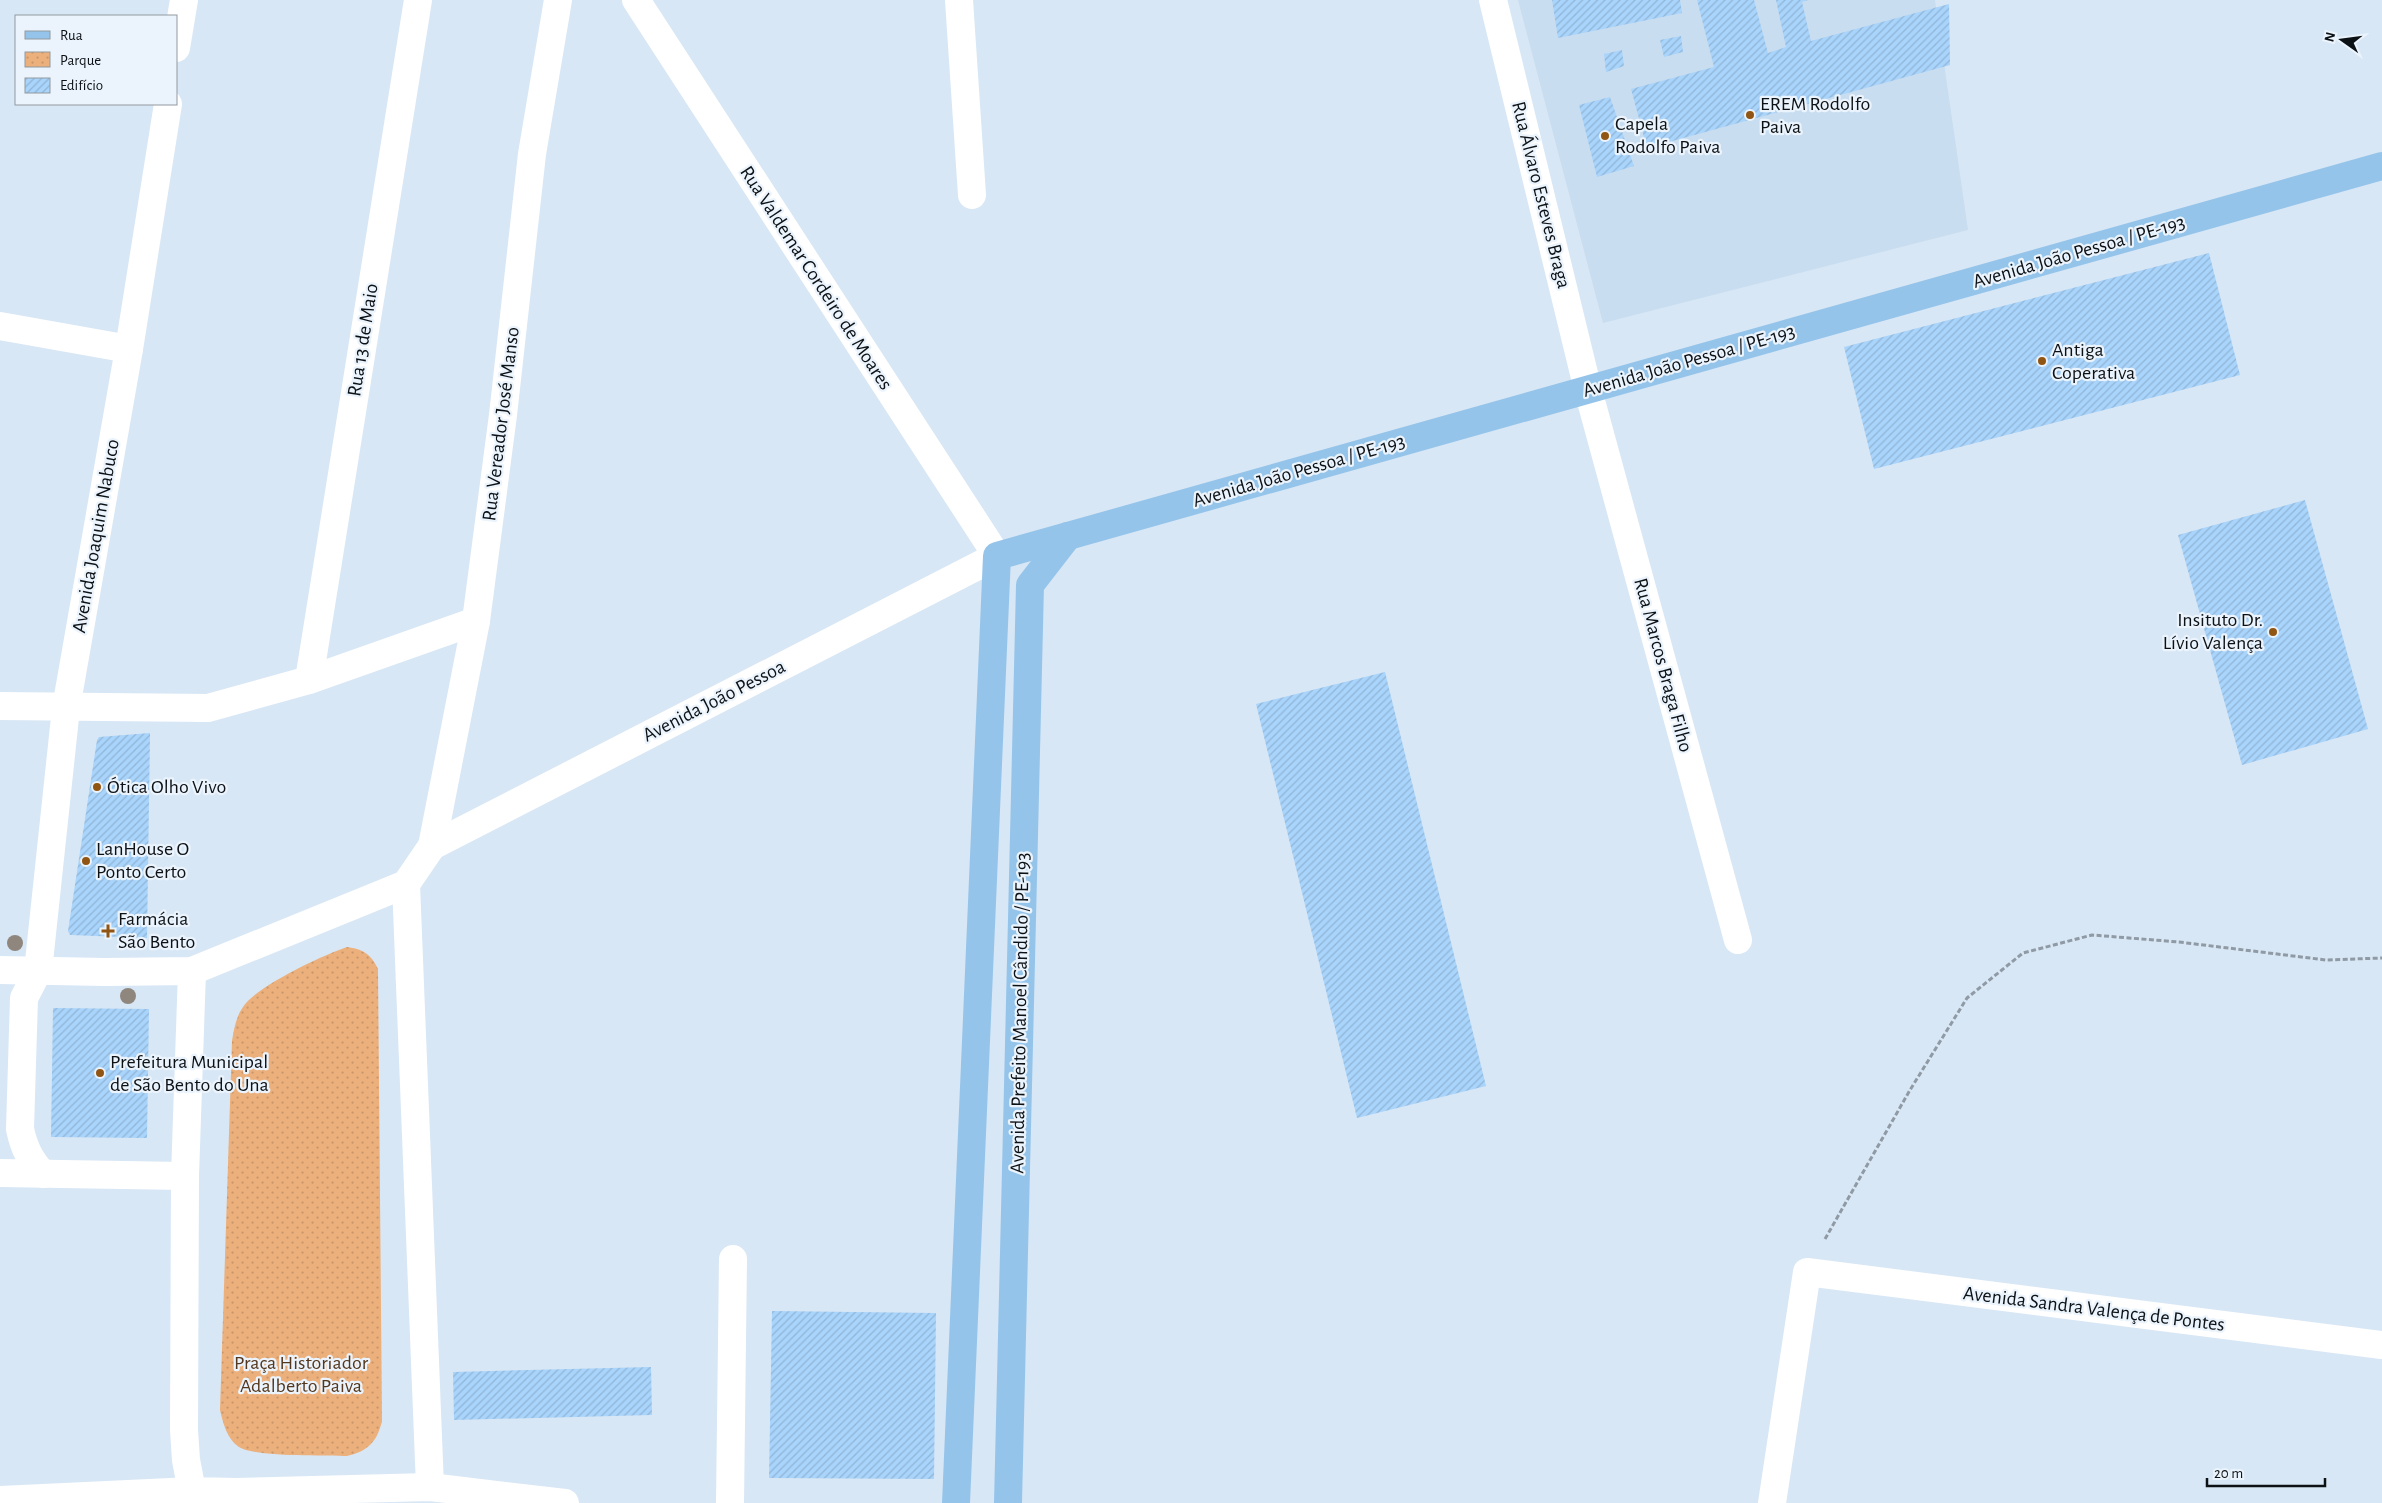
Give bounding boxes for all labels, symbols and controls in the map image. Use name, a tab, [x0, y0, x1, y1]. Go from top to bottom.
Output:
legend	[15, 15, 178, 105]
north arrow	[2317, 15, 2367, 65]
text: Rua	[60, 28, 83, 43]
text: N	[2322, 31, 2338, 44]
text: Parque	[60, 53, 101, 68]
text: Edifício	[60, 78, 103, 93]
place label: EREM Rodolfo Paiva	[1760, 94, 1870, 137]
street label: Rua Álvaro Esteves Braga	[1508, 99, 1575, 291]
marker: EREM Rodolfo Paiva	[1744, 109, 1756, 121]
place label: Capela Rodolfo Paiva	[1615, 114, 1720, 157]
marker: Capela Rodolfo Paiva	[1599, 130, 1611, 142]
street label: Rua Valdemar Cordeiro de Moares	[736, 163, 896, 393]
street label: Avenida João Pessoa / PE-193	[1971, 212, 2187, 292]
street label: Rua 13 de Maio	[344, 282, 382, 398]
street label: Avenida João Pessoa / PE-193	[1581, 321, 1797, 401]
street label: Rua Vereador José Manso	[479, 326, 523, 522]
place label: Antiga Coperativa	[2052, 340, 2135, 383]
marker: Antiga Coperativa	[2036, 355, 2048, 367]
street label: Avenida João Pessoa / PE-193	[1191, 431, 1407, 511]
street label: Avenida Joaquim Nabuco	[69, 438, 123, 634]
street label: Rua Marcos Braga Filho	[1630, 576, 1696, 754]
place label: Insituto Dr. Lívio Valença	[2163, 610, 2263, 653]
marker: Insituto Dr. Lívio Valença	[2267, 626, 2279, 638]
street label: Avenida João Pessoa	[639, 656, 789, 746]
place label: Ótica Olho Vivo	[107, 776, 226, 797]
marker: Ótica Olho Vivo	[91, 781, 103, 793]
place label: LanHouse O Ponto Certo	[96, 839, 189, 882]
street label: Avenida Prefeito Manoel Cândido / PE-193	[1007, 852, 1033, 1174]
marker: LanHouse O Ponto Certo	[80, 855, 92, 867]
place label: Farmácia São Bento	[118, 909, 195, 952]
marker: Farmácia São Bento	[102, 925, 114, 937]
place label: Prefeitura Municipal de São Bento do Una	[110, 1052, 269, 1095]
marker: Prefeitura Municipal de São Bento do Una	[94, 1067, 106, 1079]
street label: Avenida Sandra Valença de Pontes	[1962, 1283, 2226, 1335]
park label: Praça Historiador Adalberto Paiva	[234, 1353, 369, 1396]
scale bar	[2207, 1456, 2324, 1488]
text: 20 m	[2214, 1466, 2243, 1481]

